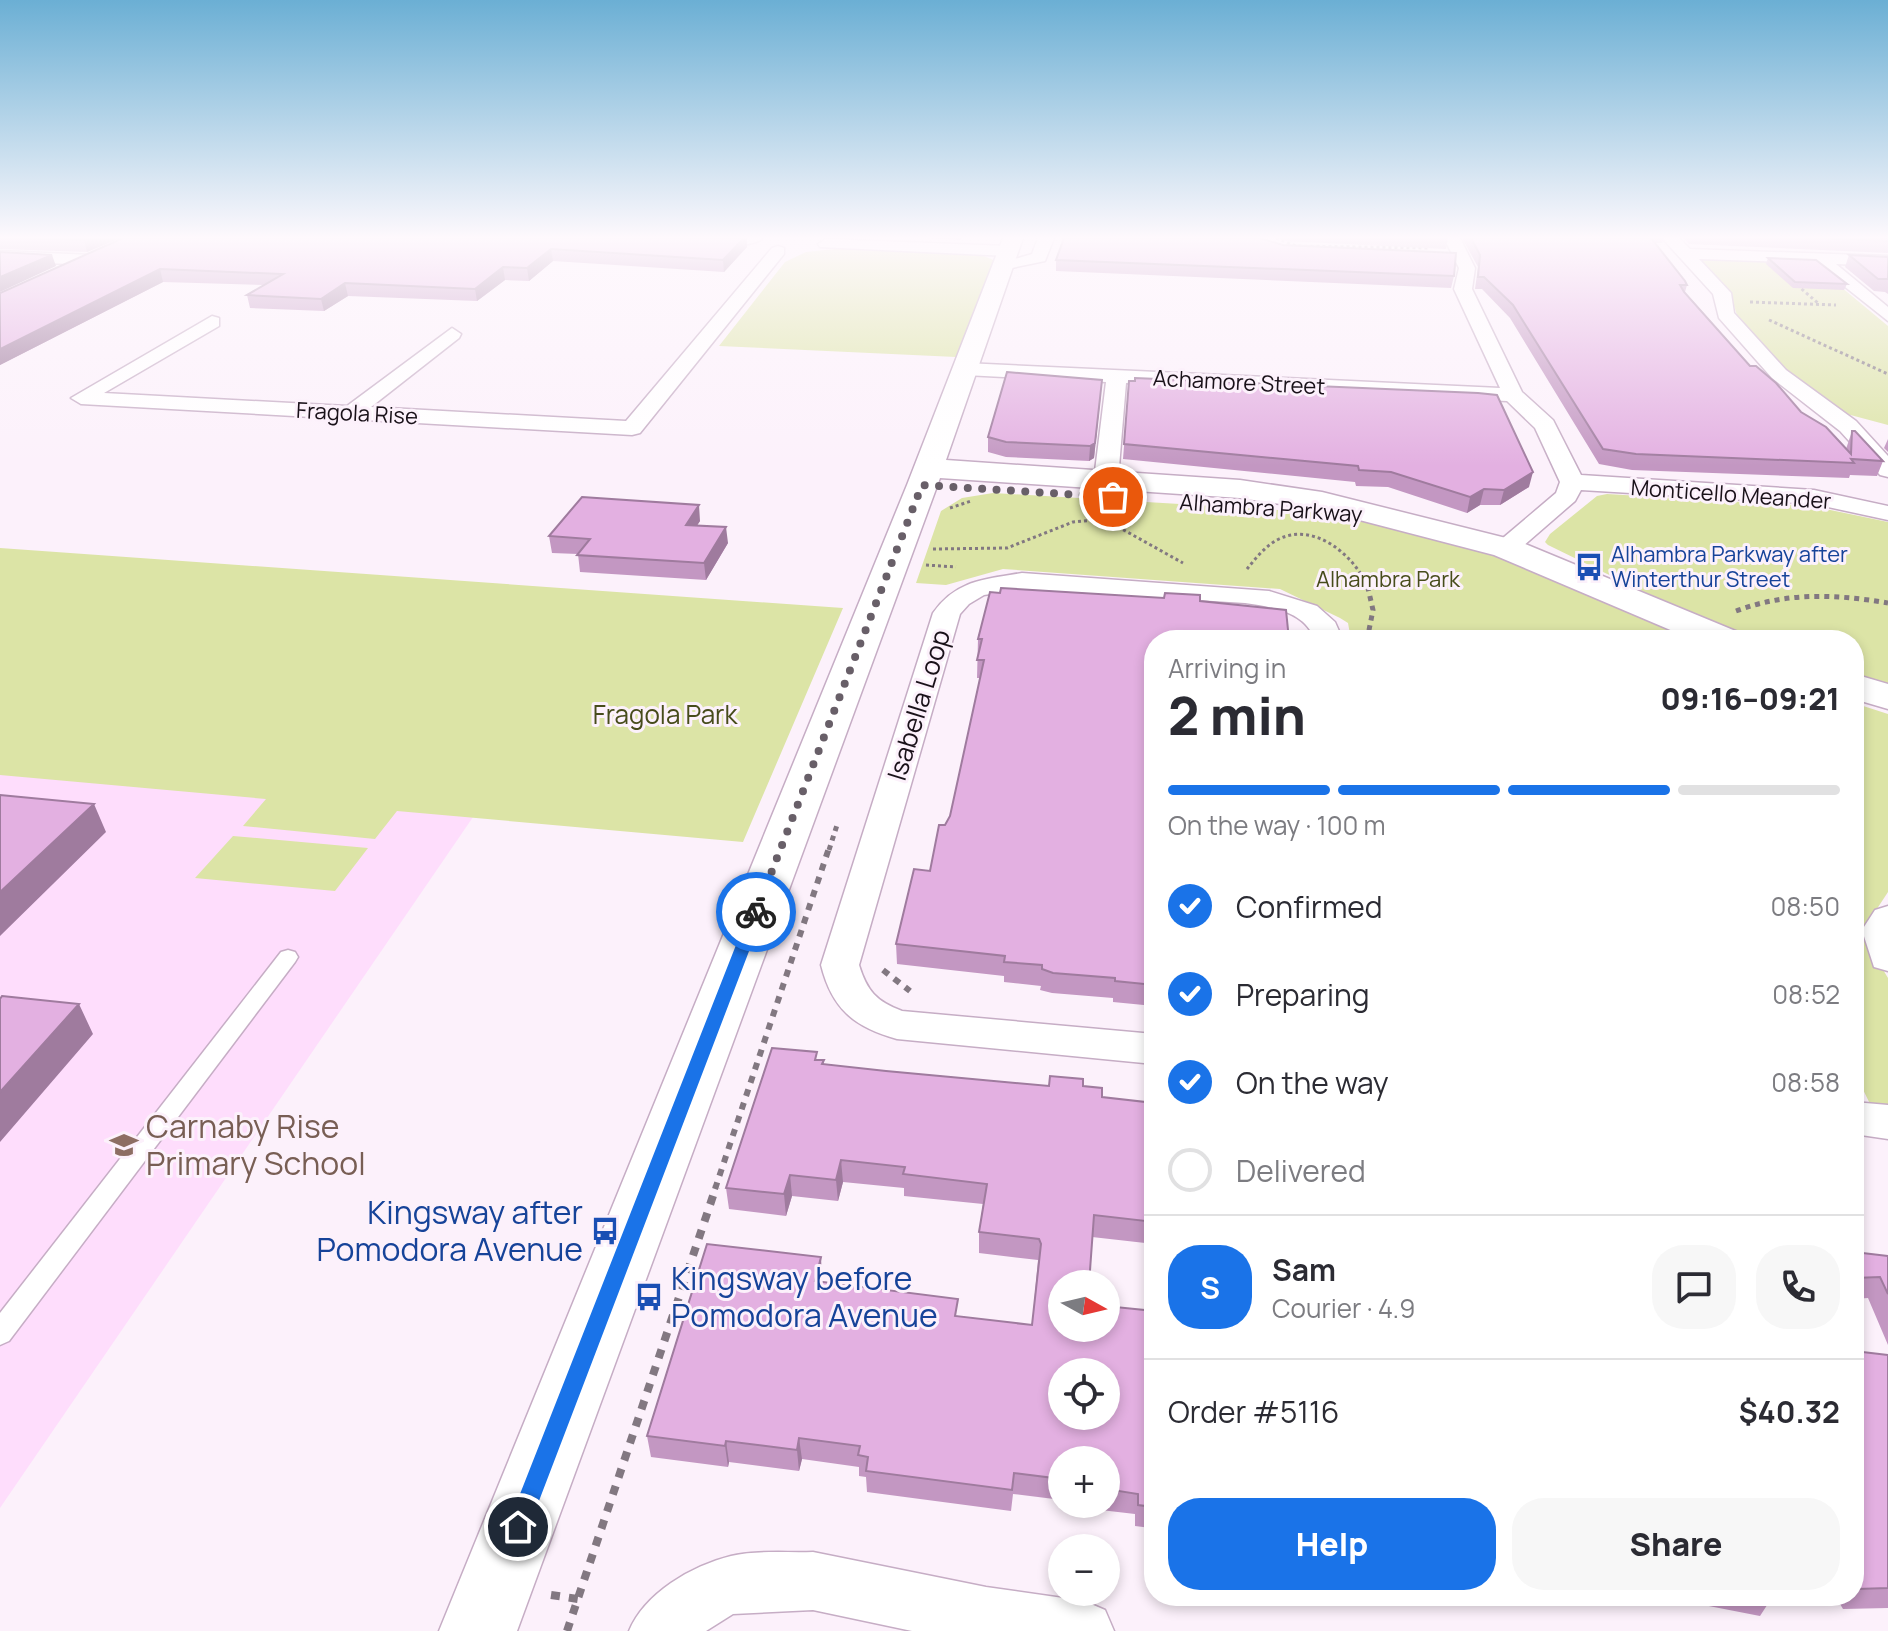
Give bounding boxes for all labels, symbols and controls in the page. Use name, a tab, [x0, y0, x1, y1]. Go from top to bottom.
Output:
street label: Achamore Street	[1152, 363, 1326, 402]
street label: Fragola Rise	[295, 395, 419, 431]
pin	[1079, 463, 1147, 531]
street label: Monticello Meander	[1630, 472, 1832, 516]
icon: bag	[1091, 475, 1135, 519]
street label: Alhambra Parkway	[1178, 487, 1364, 529]
place label: Alhambra Parkway after Winterthur Street	[1611, 539, 1848, 594]
bus stop icon: Alhambra Parkway after Winterthur Street	[1574, 552, 1604, 582]
park label: Alhambra Park	[1316, 564, 1461, 594]
street label: Isabella Loop	[878, 625, 958, 785]
text: Arriving in	[1168, 650, 1286, 686]
text: 09:16–09:21	[1661, 678, 1840, 719]
text: 2 min	[1168, 680, 1306, 751]
park label: Fragola Park	[593, 696, 738, 732]
text: On the way · 100 m	[1168, 807, 1386, 843]
courier	[716, 872, 796, 952]
icon: check	[1168, 884, 1212, 928]
text: Confirmed	[1236, 886, 1383, 927]
text: 08:50	[1770, 888, 1840, 924]
icon: bike	[734, 890, 778, 934]
icon: check	[1168, 972, 1212, 1016]
text: Preparing	[1236, 974, 1370, 1015]
text: 08:52	[1772, 976, 1840, 1012]
icon: check	[1168, 1060, 1212, 1104]
text: On the way	[1236, 1062, 1389, 1103]
text: 08:58	[1771, 1064, 1840, 1100]
place label: Carnaby Rise Primary School	[146, 1104, 366, 1185]
school or university icon: Carnaby Rise Primary School	[109, 1130, 139, 1160]
text: Delivered	[1236, 1150, 1366, 1191]
place label: Kingsway after Pomodora Avenue	[316, 1190, 583, 1271]
bus stop icon: Kingsway after Pomodora Avenue	[590, 1216, 620, 1246]
button: chat	[1652, 1245, 1736, 1329]
button: phone	[1756, 1245, 1840, 1329]
text: Sam	[1272, 1249, 1336, 1290]
place label: Kingsway before Pomodora Avenue	[671, 1256, 938, 1337]
text: S	[1200, 1267, 1220, 1308]
north arrow	[1048, 1270, 1120, 1342]
map controls	[1048, 1270, 1120, 1606]
bus stop icon: Kingsway before Pomodora Avenue	[634, 1282, 664, 1312]
text: Courier · 4.9	[1272, 1290, 1415, 1326]
button: locate	[1048, 1358, 1120, 1430]
text: Order #5116	[1168, 1391, 1339, 1432]
text: $40.32	[1739, 1391, 1840, 1432]
button: +	[1048, 1446, 1120, 1518]
pin	[484, 1493, 552, 1561]
button: Help	[1168, 1498, 1496, 1590]
button: Share	[1512, 1498, 1840, 1590]
icon: home	[496, 1505, 540, 1549]
button: −	[1048, 1534, 1120, 1606]

